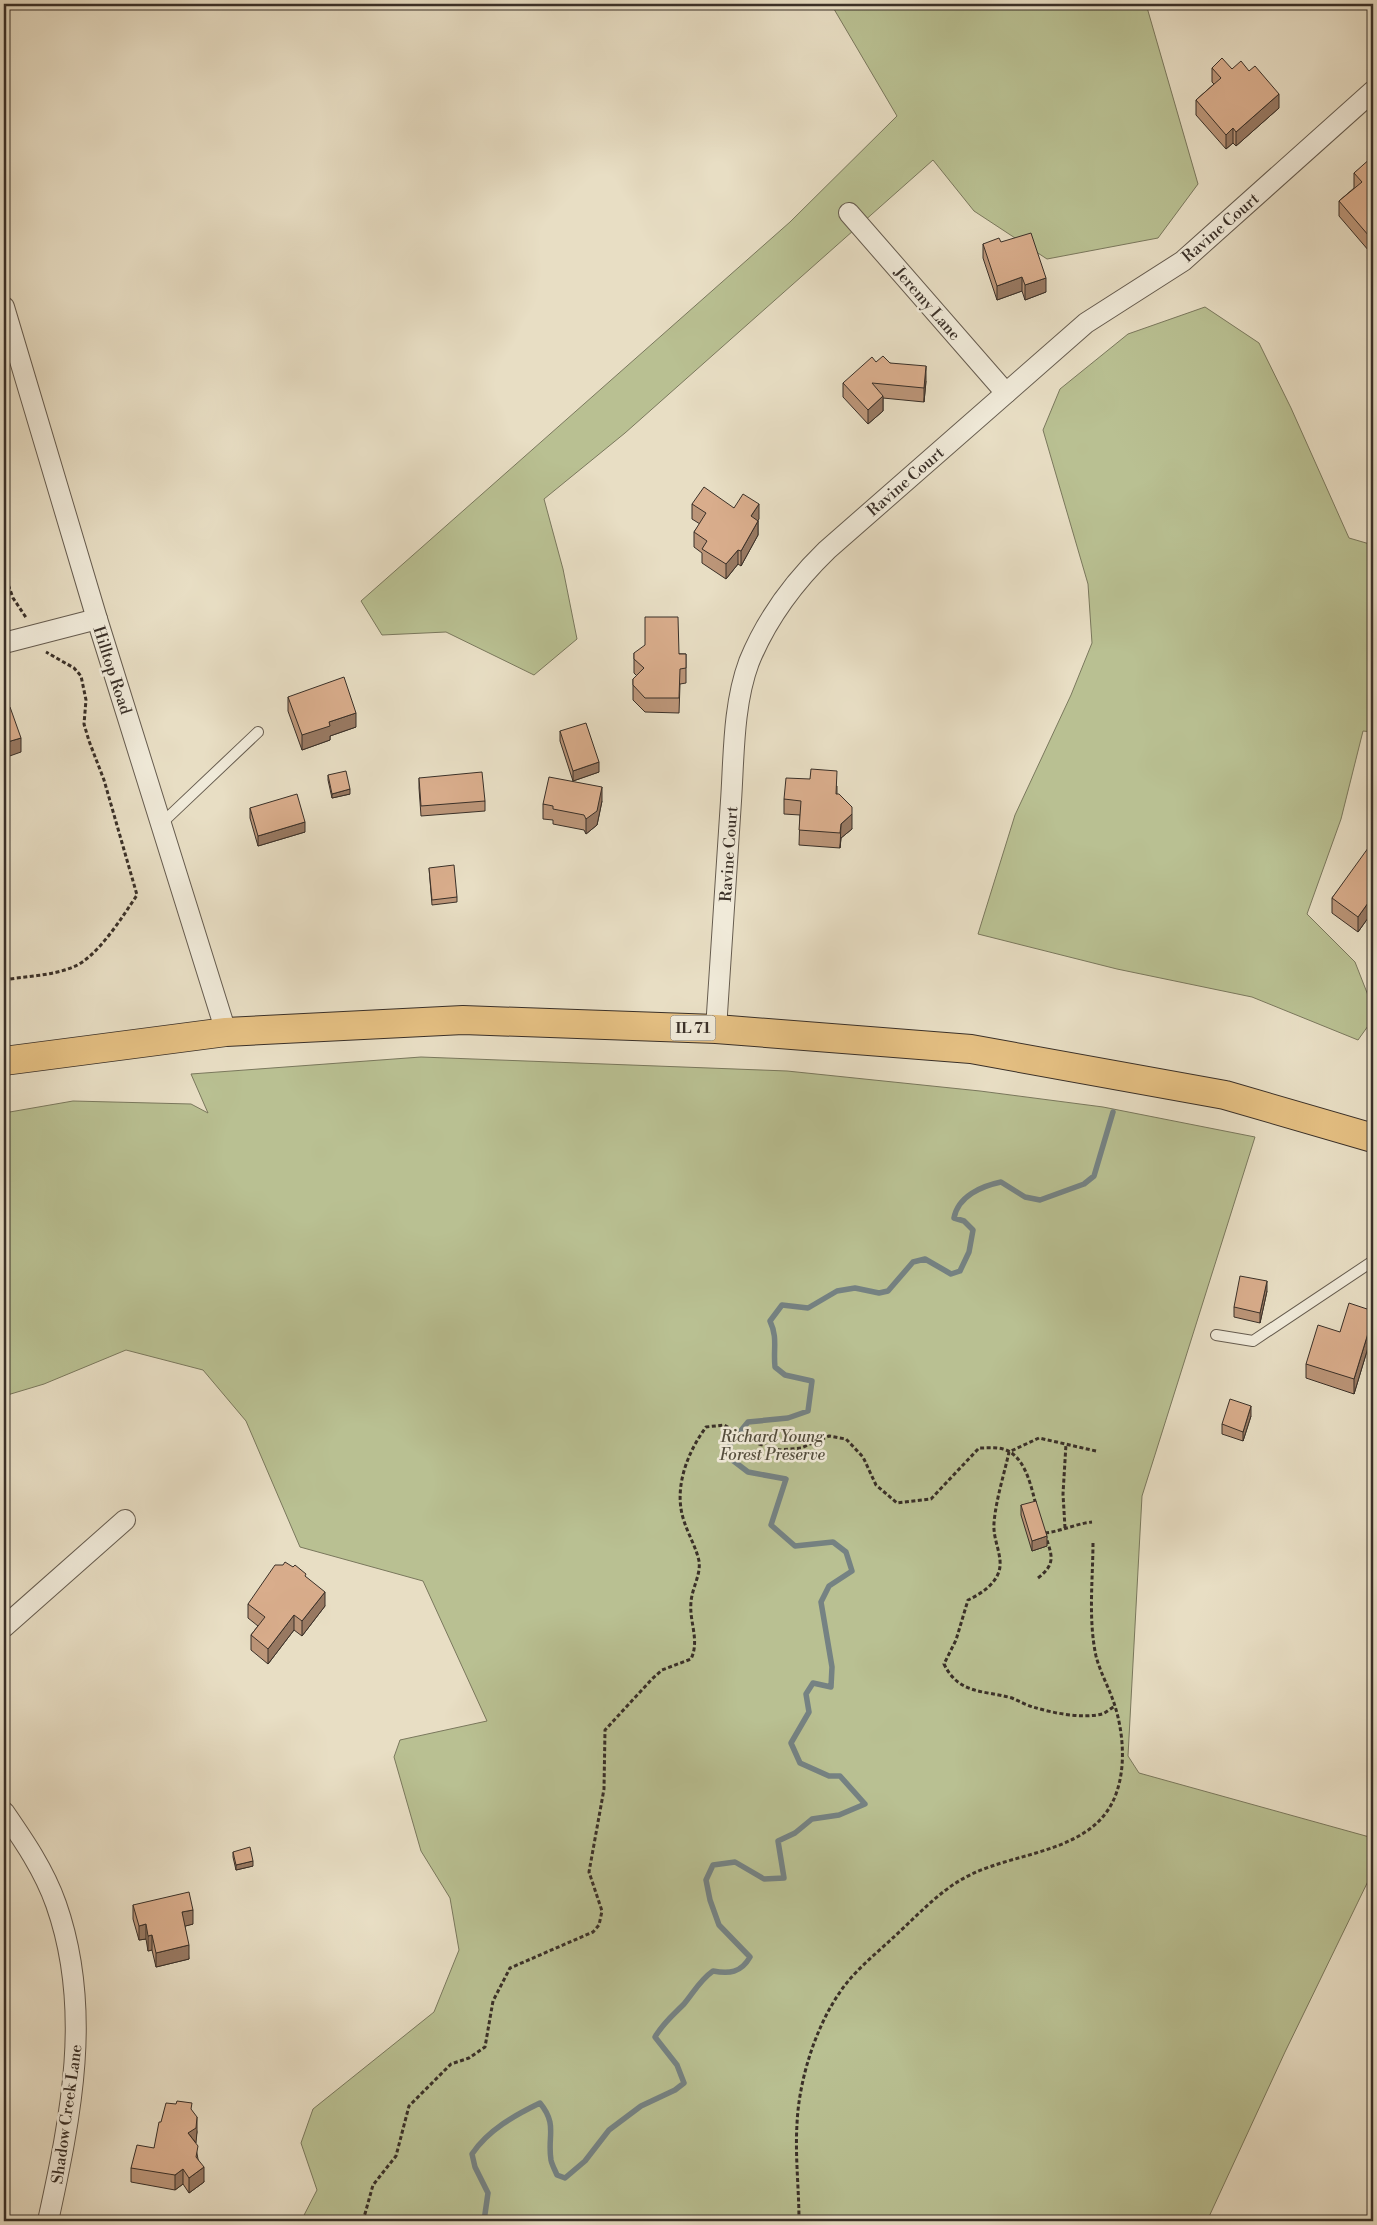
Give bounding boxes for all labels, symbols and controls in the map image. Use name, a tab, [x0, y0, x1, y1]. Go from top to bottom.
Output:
street label: Ravine Court	[1178, 189, 1264, 267]
street label: Jeremy Lane	[889, 262, 965, 345]
street label: Ravine Court	[863, 443, 949, 521]
street label: Hilltop Road	[88, 624, 136, 717]
street label: Ravine Court	[716, 805, 742, 903]
road number: IL 71	[670, 1016, 716, 1040]
park label: Richard Young Forest Preserve	[719, 1427, 825, 1465]
street label: Shadow Creek Lane	[47, 2043, 87, 2185]

